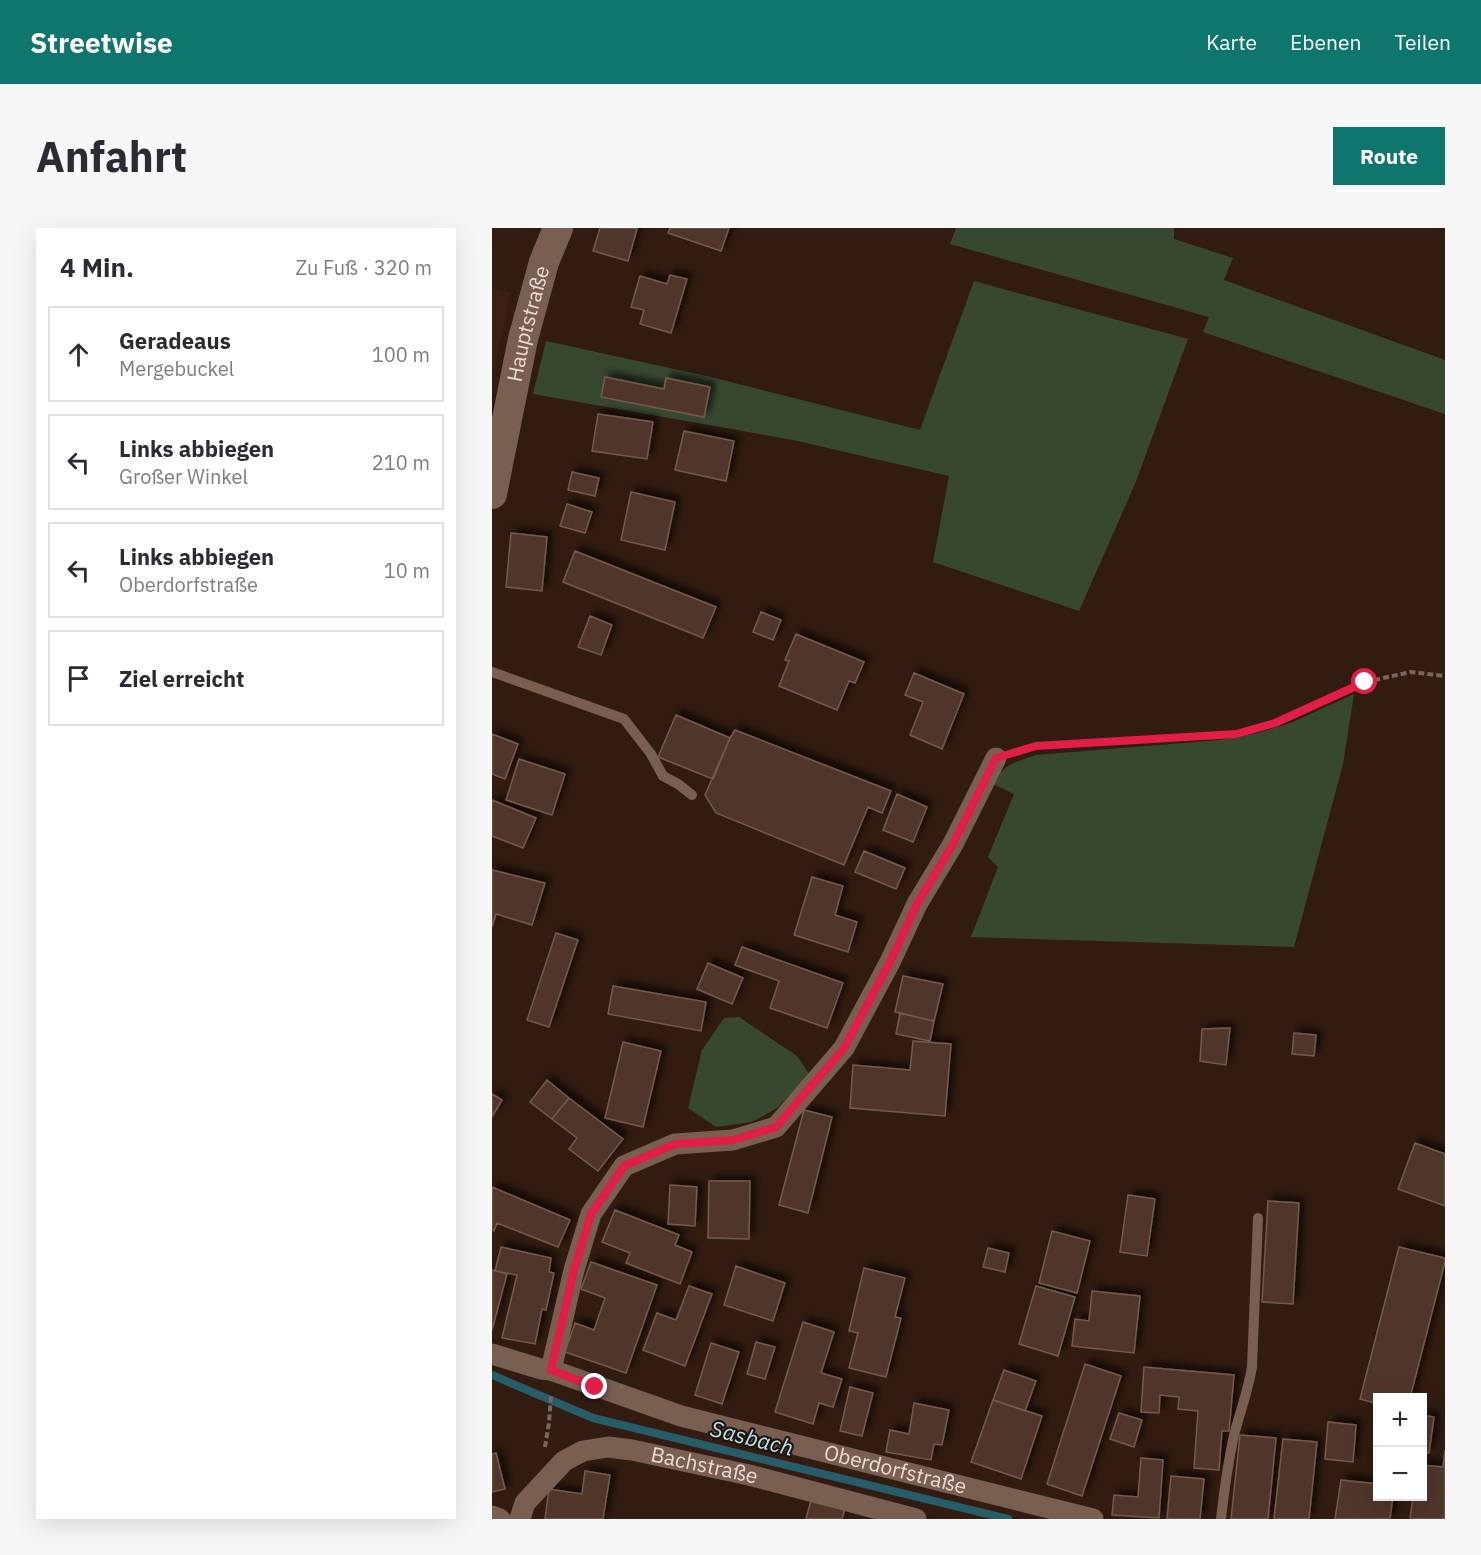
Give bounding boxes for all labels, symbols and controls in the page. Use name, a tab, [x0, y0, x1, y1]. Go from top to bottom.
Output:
text: Streetwise	[30, 24, 173, 61]
text: Karte	[1206, 28, 1257, 56]
text: Ebenen	[1290, 28, 1361, 56]
text: Teilen	[1394, 28, 1451, 56]
button: Route	[1333, 127, 1445, 185]
text: Anfahrt	[36, 129, 187, 184]
text: 4 Min.	[60, 250, 134, 284]
text: Zu Fuß · 320 m	[295, 254, 432, 281]
street label: Hauptstraße	[500, 262, 555, 384]
text: Geradeaus	[119, 326, 231, 355]
icon: ahead	[62, 338, 95, 371]
text: 100 m	[372, 341, 430, 368]
text: Mergebuckel	[119, 355, 234, 382]
text: Links abbiegen	[119, 434, 274, 463]
icon: left	[62, 446, 95, 479]
text: 210 m	[372, 449, 430, 476]
text: Großer Winkel	[119, 463, 248, 490]
text: Links abbiegen	[119, 542, 274, 571]
icon: left	[62, 554, 95, 587]
text: 10 m	[384, 557, 430, 584]
text: Oberdorfstraße	[119, 571, 258, 598]
icon: arrive	[62, 662, 95, 695]
text: Ziel erreicht	[119, 664, 244, 693]
route start	[1351, 668, 1377, 694]
route end	[581, 1373, 607, 1399]
map controls	[1373, 1393, 1427, 1501]
button: +	[1373, 1393, 1427, 1447]
water label: Sasbach	[708, 1413, 797, 1462]
street label: Oberdorfstraße	[821, 1437, 970, 1500]
street label: Bachstraße	[648, 1439, 761, 1490]
button: −	[1373, 1447, 1427, 1501]

